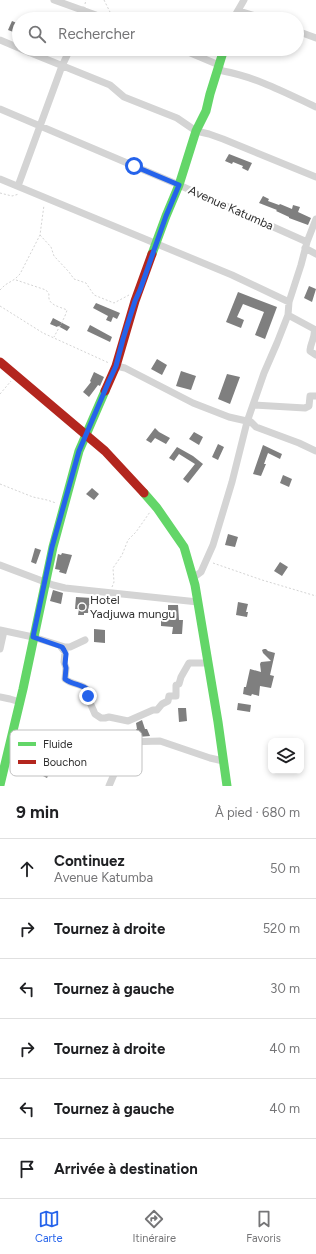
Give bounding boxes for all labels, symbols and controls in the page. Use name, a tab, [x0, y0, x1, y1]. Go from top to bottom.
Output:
search box	[12, 12, 304, 56]
icon: search	[26, 23, 48, 45]
text: Rechercher	[58, 25, 135, 43]
route start	[125, 157, 143, 175]
street label: Avenue Katumba	[186, 183, 276, 233]
place label: Hotel Yadjuwa mungu	[90, 593, 175, 621]
marker: Hotel Yadjuwa mungu	[77, 602, 87, 612]
route end	[79, 687, 97, 705]
legend	[10, 730, 142, 776]
text: Fluide	[43, 738, 73, 751]
map controls	[268, 738, 304, 774]
button: layers	[268, 738, 304, 774]
text: Bouchon	[43, 756, 87, 769]
text: 9 min	[16, 802, 59, 822]
text: À pied · 680 m	[215, 805, 300, 820]
text: Continuez	[54, 852, 125, 870]
icon: ahead	[16, 858, 38, 880]
text: 50 m	[270, 861, 300, 876]
text: Avenue Katumba	[54, 870, 153, 885]
icon: right	[16, 918, 38, 940]
text: Tournez à droite	[54, 920, 165, 938]
text: 520 m	[263, 921, 300, 936]
icon: left	[16, 978, 38, 1000]
text: Tournez à gauche	[54, 980, 174, 998]
text: 30 m	[270, 981, 300, 996]
icon: right	[16, 1038, 38, 1060]
text: Tournez à droite	[54, 1040, 165, 1058]
text: 40 m	[269, 1041, 300, 1056]
icon: left	[16, 1098, 38, 1120]
text: Tournez à gauche	[54, 1100, 174, 1118]
text: 40 m	[269, 1101, 300, 1116]
icon: arrive	[16, 1158, 38, 1180]
text: Arrivée à destination	[54, 1160, 198, 1178]
tab: Carte	[35, 1208, 62, 1245]
tab: Itinéraire	[133, 1208, 176, 1245]
tab: Favoris	[246, 1208, 281, 1245]

